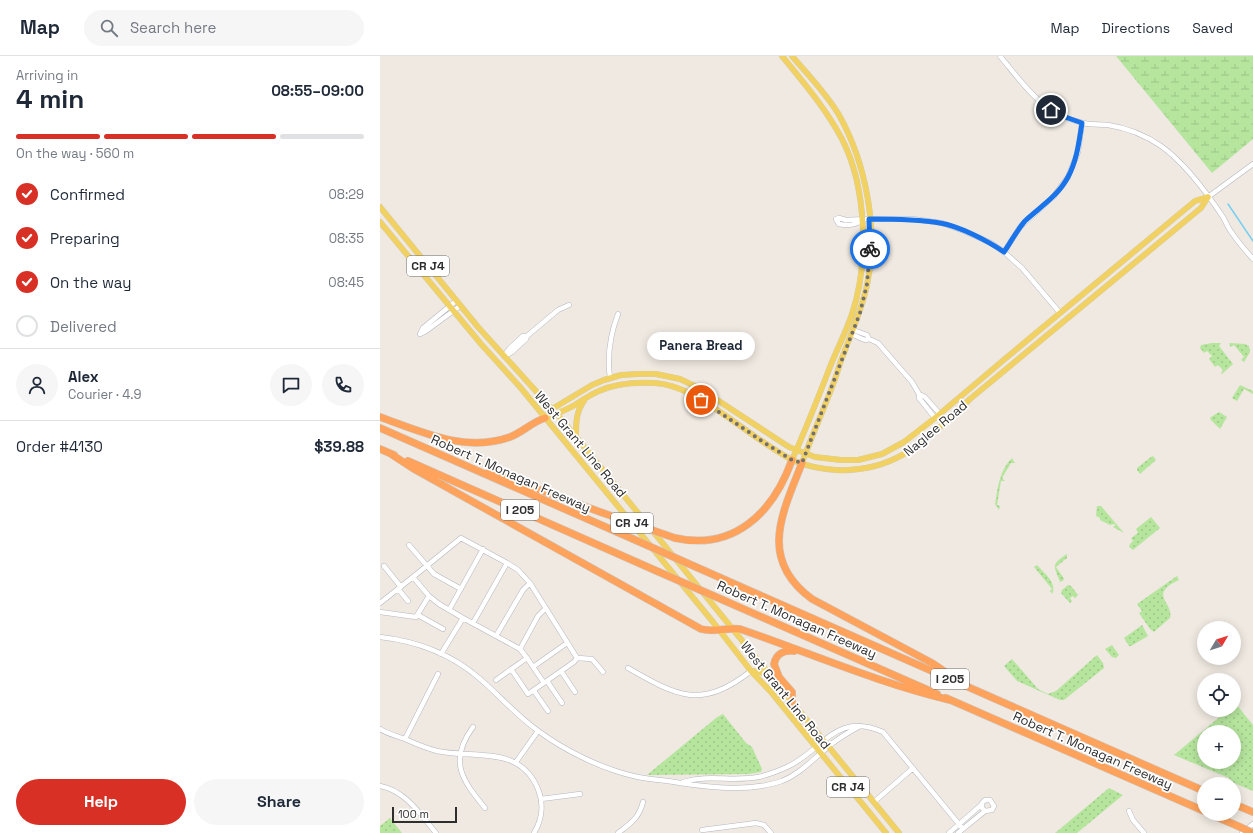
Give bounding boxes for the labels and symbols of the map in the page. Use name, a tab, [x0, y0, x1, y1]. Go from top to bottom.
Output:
pin	[1034, 93, 1068, 127]
courier	[850, 229, 890, 269]
road number: CR J4	[407, 256, 449, 276]
callout: Panera Bread	[647, 332, 755, 360]
pin	[684, 383, 718, 417]
street label: West Grant Line Road	[531, 388, 630, 501]
street label: Naglee Road	[900, 397, 971, 460]
street label: Robert T. Monagan Freeway	[428, 431, 593, 516]
road number: I 205	[501, 500, 539, 520]
road number: CR J4	[611, 513, 653, 533]
street label: Robert T. Monagan Freeway	[714, 577, 879, 662]
north arrow	[1197, 621, 1241, 665]
street label: West Grant Line Road	[737, 638, 834, 753]
road number: I 205	[931, 669, 969, 689]
street label: Robert T. Monagan Freeway	[1010, 708, 1175, 793]
road number: CR J4	[827, 777, 869, 797]
scale bar	[392, 805, 457, 824]

